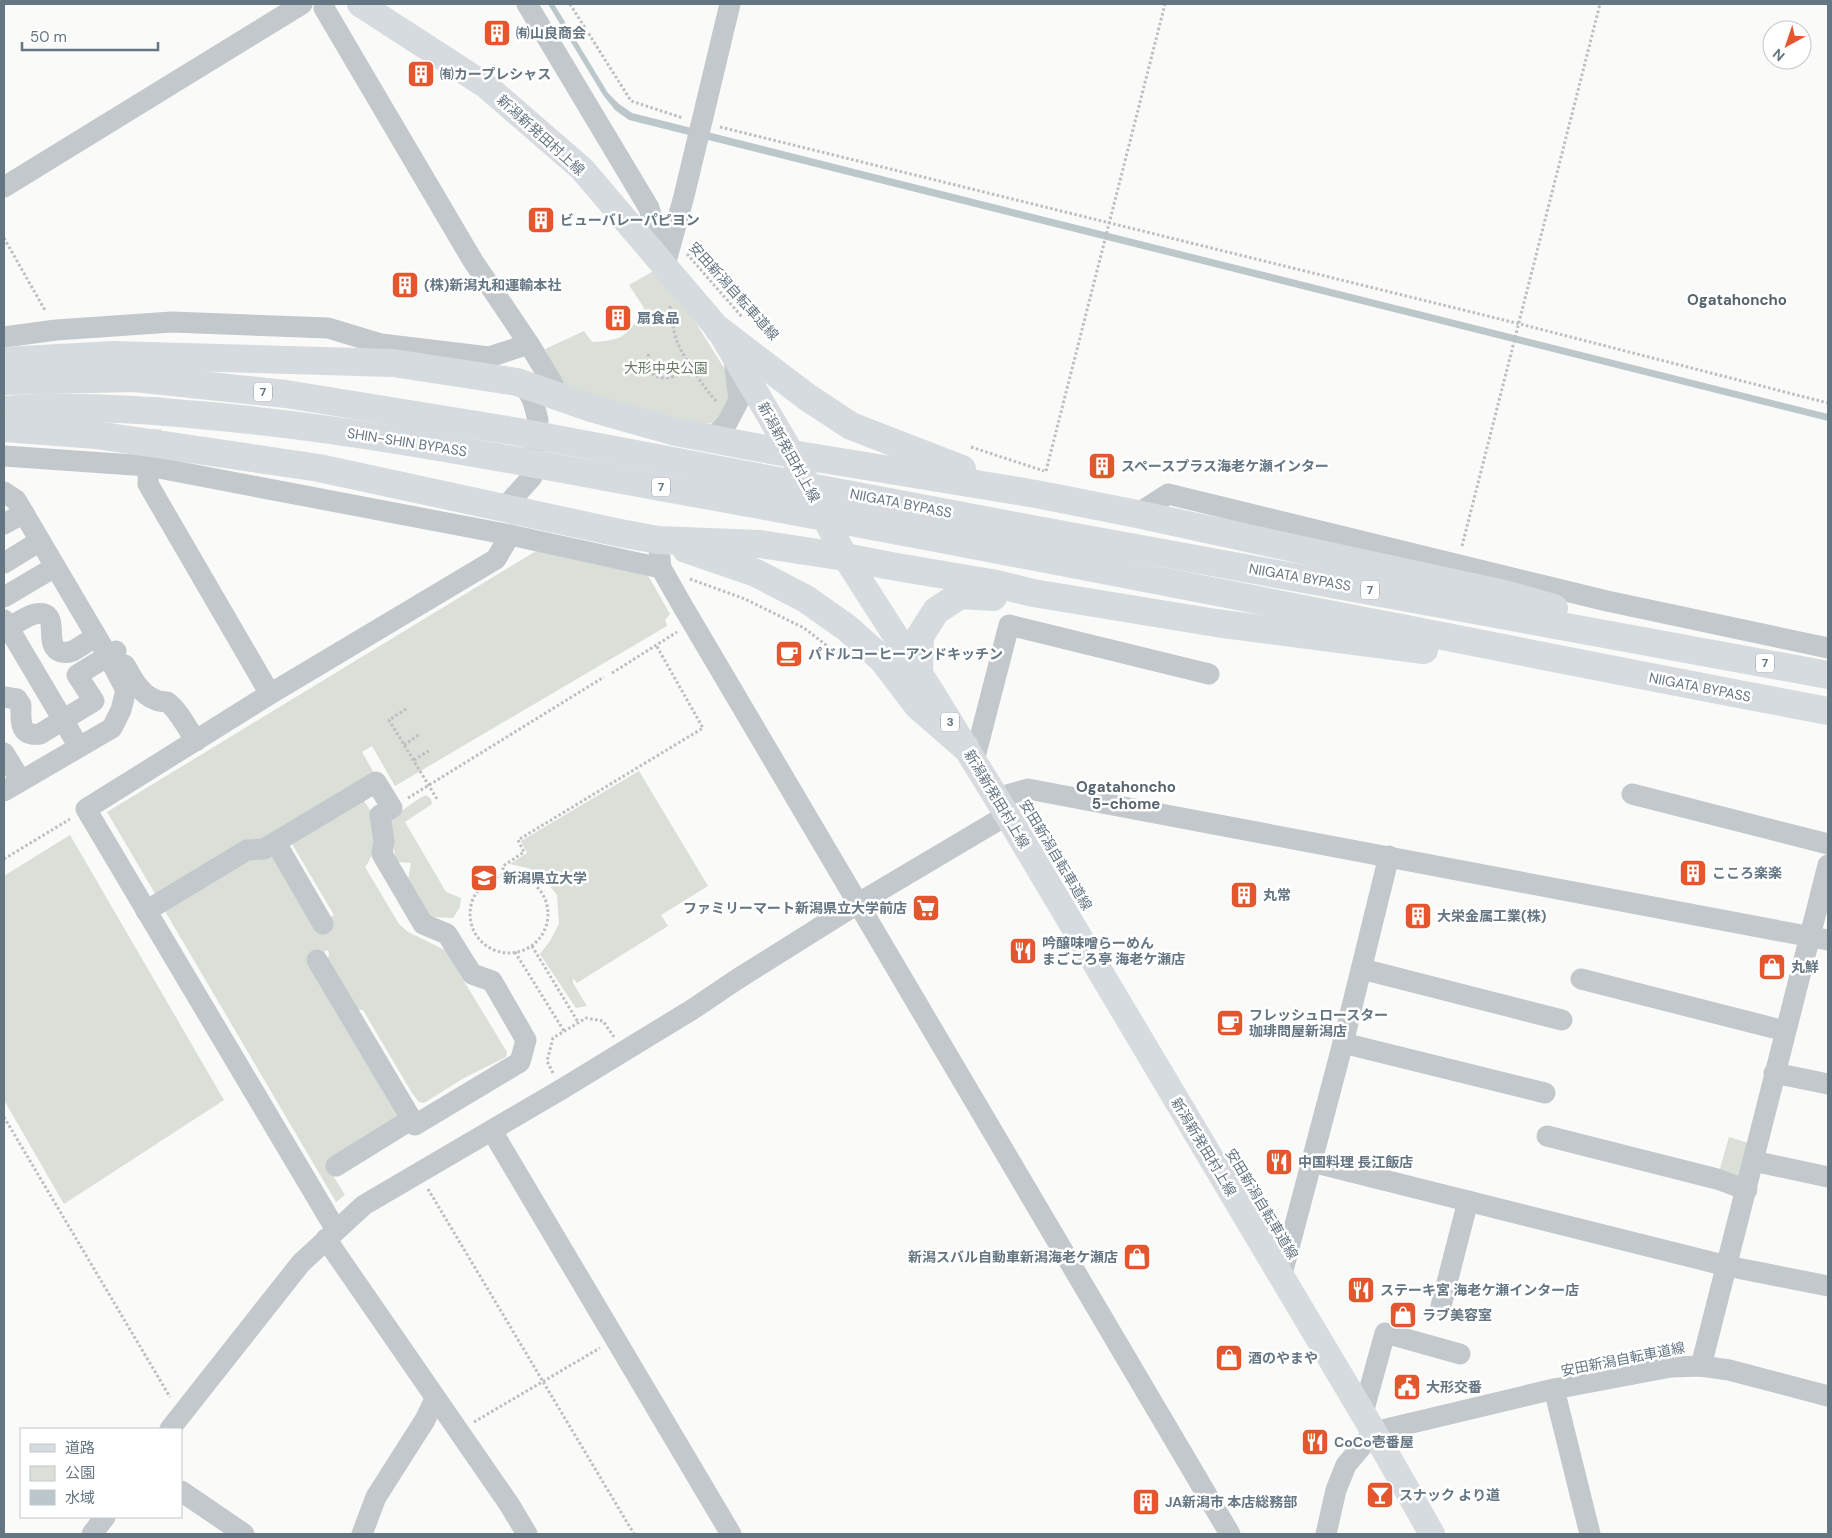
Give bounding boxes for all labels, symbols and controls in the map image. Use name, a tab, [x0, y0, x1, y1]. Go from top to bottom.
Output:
building icon: ㈲山良商会	[482, 18, 512, 48]
scale bar	[22, 20, 159, 52]
north arrow	[1762, 20, 1812, 70]
place label: ㈲山良商会	[516, 24, 586, 42]
text: 50 m	[30, 27, 67, 47]
text: N	[1769, 45, 1788, 65]
building icon: ㈲カープレシャス	[406, 59, 436, 89]
place label: ㈲カープレシャス	[440, 65, 551, 83]
street label: 新潟新発田村上線	[493, 91, 589, 179]
building icon: ビューバレーパピヨン	[526, 205, 556, 235]
place label: ビューバレーパピヨン	[560, 211, 700, 229]
street label: 安田新潟自転車道線	[685, 238, 783, 344]
building icon: (株)新潟丸和運輸本社	[390, 270, 420, 300]
place label: (株)新潟丸和運輸本社	[424, 276, 561, 294]
district label: Ogatahoncho	[1687, 290, 1787, 310]
building icon: 扇食品	[603, 303, 633, 333]
place label: 扇食品	[637, 309, 679, 327]
park label: 大形中央公園	[624, 359, 708, 377]
road number: 7	[254, 382, 272, 402]
street label: 新潟新発田村上線	[754, 399, 824, 505]
street label: SHIN-SHIN BYPASS	[346, 424, 468, 460]
building icon: スペースプラス海老ケ瀬インター	[1087, 451, 1117, 481]
place label: スペースプラス海老ケ瀬インター	[1121, 457, 1329, 475]
road number: 7	[652, 478, 670, 497]
street label: NIIGATA BYPASS	[849, 484, 953, 522]
street label: NIIGATA BYPASS	[1248, 559, 1352, 595]
road number: 7	[1361, 580, 1379, 600]
cafe icon: パドルコーヒーアンドキッチン	[774, 639, 804, 669]
place label: パドルコーヒーアンドキッチン	[808, 645, 1003, 663]
road number: 7	[1756, 654, 1774, 672]
street label: NIIGATA BYPASS	[1648, 668, 1752, 706]
road number: 3	[941, 712, 959, 732]
street label: 新潟新発田村上線	[960, 746, 1034, 852]
district label: Ogatahoncho 5-chome	[1076, 777, 1176, 814]
street label: 安田新潟自転車道線	[1016, 796, 1096, 914]
building icon: こころ楽楽	[1678, 858, 1708, 888]
school or university icon: 新潟県立大学	[469, 863, 499, 893]
place label: こころ楽楽	[1712, 864, 1782, 882]
place label: 新潟県立大学	[503, 869, 587, 887]
building icon: 丸常	[1229, 880, 1259, 910]
place label: 丸常	[1263, 886, 1291, 904]
supermarket icon: ファミリーマート新潟県立大学前店	[911, 893, 941, 923]
place label: ファミリーマート新潟県立大学前店	[683, 899, 907, 917]
building icon: 大栄金属工業(株)	[1403, 901, 1433, 931]
place label: 大栄金属工業(株)	[1437, 907, 1547, 925]
place label: 吟醸味噌らーめん まごころ亭 海老ケ瀬店	[1042, 934, 1185, 968]
restaurant icon: 吟醸味噌らーめん まごころ亭 海老ケ瀬店	[1008, 936, 1038, 966]
shop icon: 丸鮮	[1757, 952, 1787, 982]
place label: 丸鮮	[1791, 958, 1819, 976]
place label: フレッシュロースター 珈琲問屋新潟店	[1249, 1006, 1388, 1040]
cafe icon: フレッシュロースター 珈琲問屋新潟店	[1215, 1008, 1245, 1038]
street label: 新潟新発田村上線	[1167, 1094, 1241, 1200]
street label: 安田新潟自転車道線	[1222, 1145, 1302, 1263]
restaurant icon: 中国料理 長江飯店	[1264, 1147, 1294, 1177]
place label: 中国料理 長江飯店	[1298, 1153, 1413, 1171]
shop icon: 新潟スバル自動車新潟海老ケ瀬店	[1122, 1242, 1152, 1272]
place label: 新潟スバル自動車新潟海老ケ瀬店	[908, 1248, 1118, 1266]
restaurant icon: ステーキ宮 海老ケ瀬インター店	[1346, 1275, 1376, 1305]
place label: ステーキ宮 海老ケ瀬インター店	[1380, 1281, 1579, 1299]
shop icon: ラブ美容室	[1388, 1300, 1418, 1330]
place label: ラブ美容室	[1422, 1306, 1492, 1324]
street label: 安田新潟自転車道線	[1559, 1338, 1687, 1380]
shop icon: 酒のやまや	[1214, 1343, 1244, 1373]
place label: 酒のやまや	[1248, 1349, 1318, 1367]
public building icon: 大形交番	[1392, 1372, 1422, 1402]
place label: 大形交番	[1426, 1378, 1482, 1396]
restaurant icon: CoCo壱番屋	[1300, 1427, 1330, 1457]
legend	[20, 1428, 182, 1518]
place label: CoCo壱番屋	[1334, 1433, 1414, 1451]
text: 道路	[65, 1438, 95, 1458]
text: 公園	[65, 1463, 95, 1483]
bar icon: スナック より道	[1365, 1480, 1395, 1510]
place label: スナック より道	[1399, 1486, 1500, 1504]
building icon: JA新潟市 本店総務部	[1131, 1487, 1161, 1517]
text: 水域	[65, 1488, 95, 1508]
place label: JA新潟市 本店総務部	[1165, 1493, 1297, 1511]

